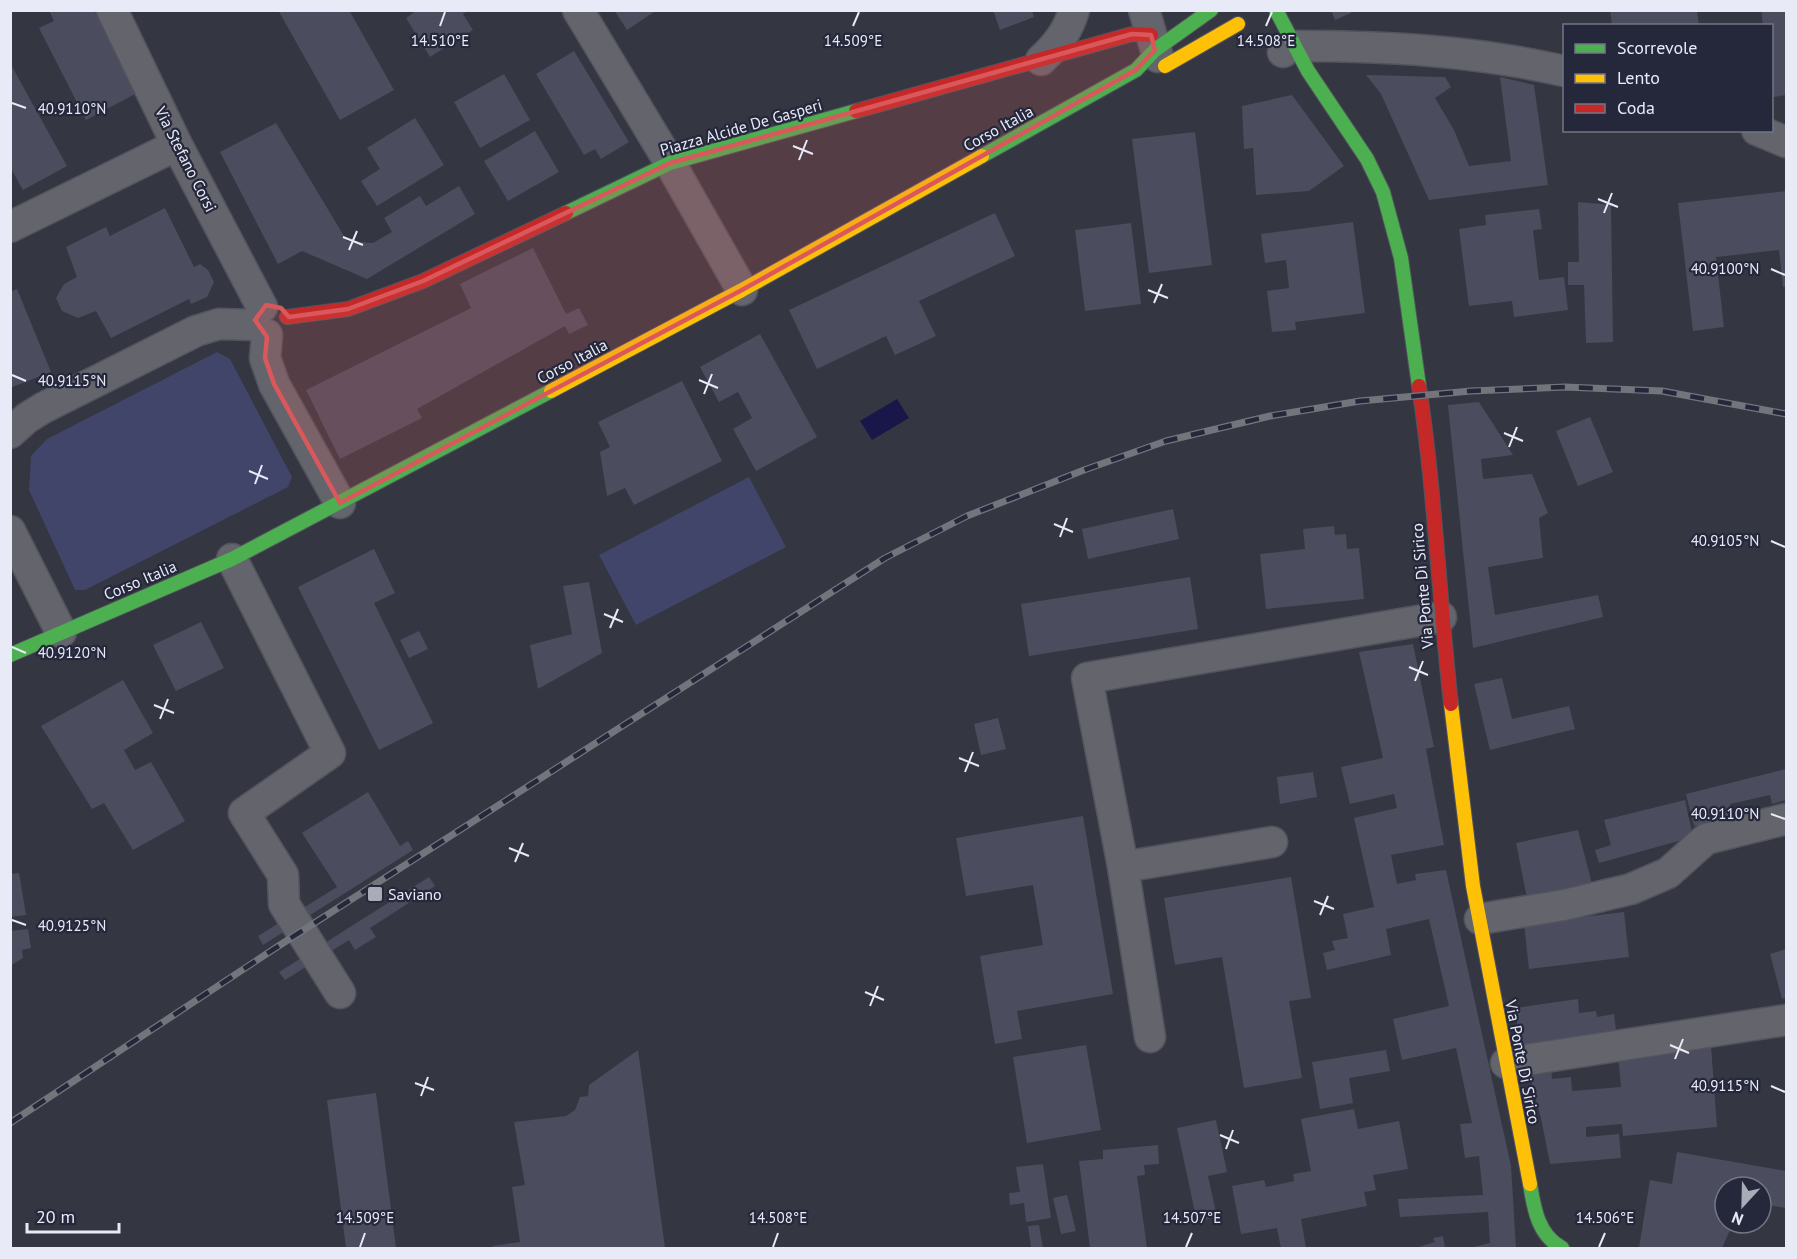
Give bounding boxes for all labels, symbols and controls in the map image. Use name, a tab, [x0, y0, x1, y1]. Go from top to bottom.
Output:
legend	[1563, 24, 1773, 132]
text: 14.510°E	[411, 31, 469, 50]
text: 14.509°E	[824, 31, 882, 50]
text: 14.508°E	[1237, 31, 1295, 50]
text: Scorrevole	[1617, 36, 1697, 59]
text: Lento	[1617, 66, 1660, 89]
street label: Piazza Alcide De Gasperi	[658, 94, 824, 160]
text: Coda	[1617, 96, 1655, 119]
text: 40.9110°N	[38, 99, 106, 118]
street label: Corso Italia	[959, 101, 1037, 155]
street label: Via Stefano Corsi	[150, 102, 221, 215]
text: 40.9100°N	[1691, 259, 1759, 278]
street label: Corso Italia	[533, 334, 611, 388]
text: 40.9115°N	[38, 371, 106, 390]
street label: Via Ponte Di Sirico	[1407, 522, 1438, 651]
text: 40.9105°N	[1691, 531, 1759, 550]
street label: Corso Italia	[101, 556, 179, 604]
text: 40.9120°N	[38, 643, 106, 662]
text: 40.9110°N	[1691, 804, 1759, 823]
place label: Saviano	[388, 884, 442, 904]
marker: Saviano	[366, 885, 384, 903]
text: 40.9125°N	[38, 916, 106, 935]
street label: Via Ponte Di Sirico	[1501, 997, 1545, 1126]
text: 40.9115°N	[1691, 1076, 1759, 1095]
north arrow	[1713, 1175, 1773, 1235]
scale bar	[27, 1196, 118, 1234]
text: 20 m	[36, 1205, 75, 1228]
text: 14.509°E	[336, 1208, 394, 1227]
text: 14.508°E	[749, 1208, 807, 1227]
text: 14.507°E	[1163, 1208, 1221, 1227]
text: 14.506°E	[1576, 1208, 1634, 1227]
text: N	[1729, 1208, 1746, 1230]

